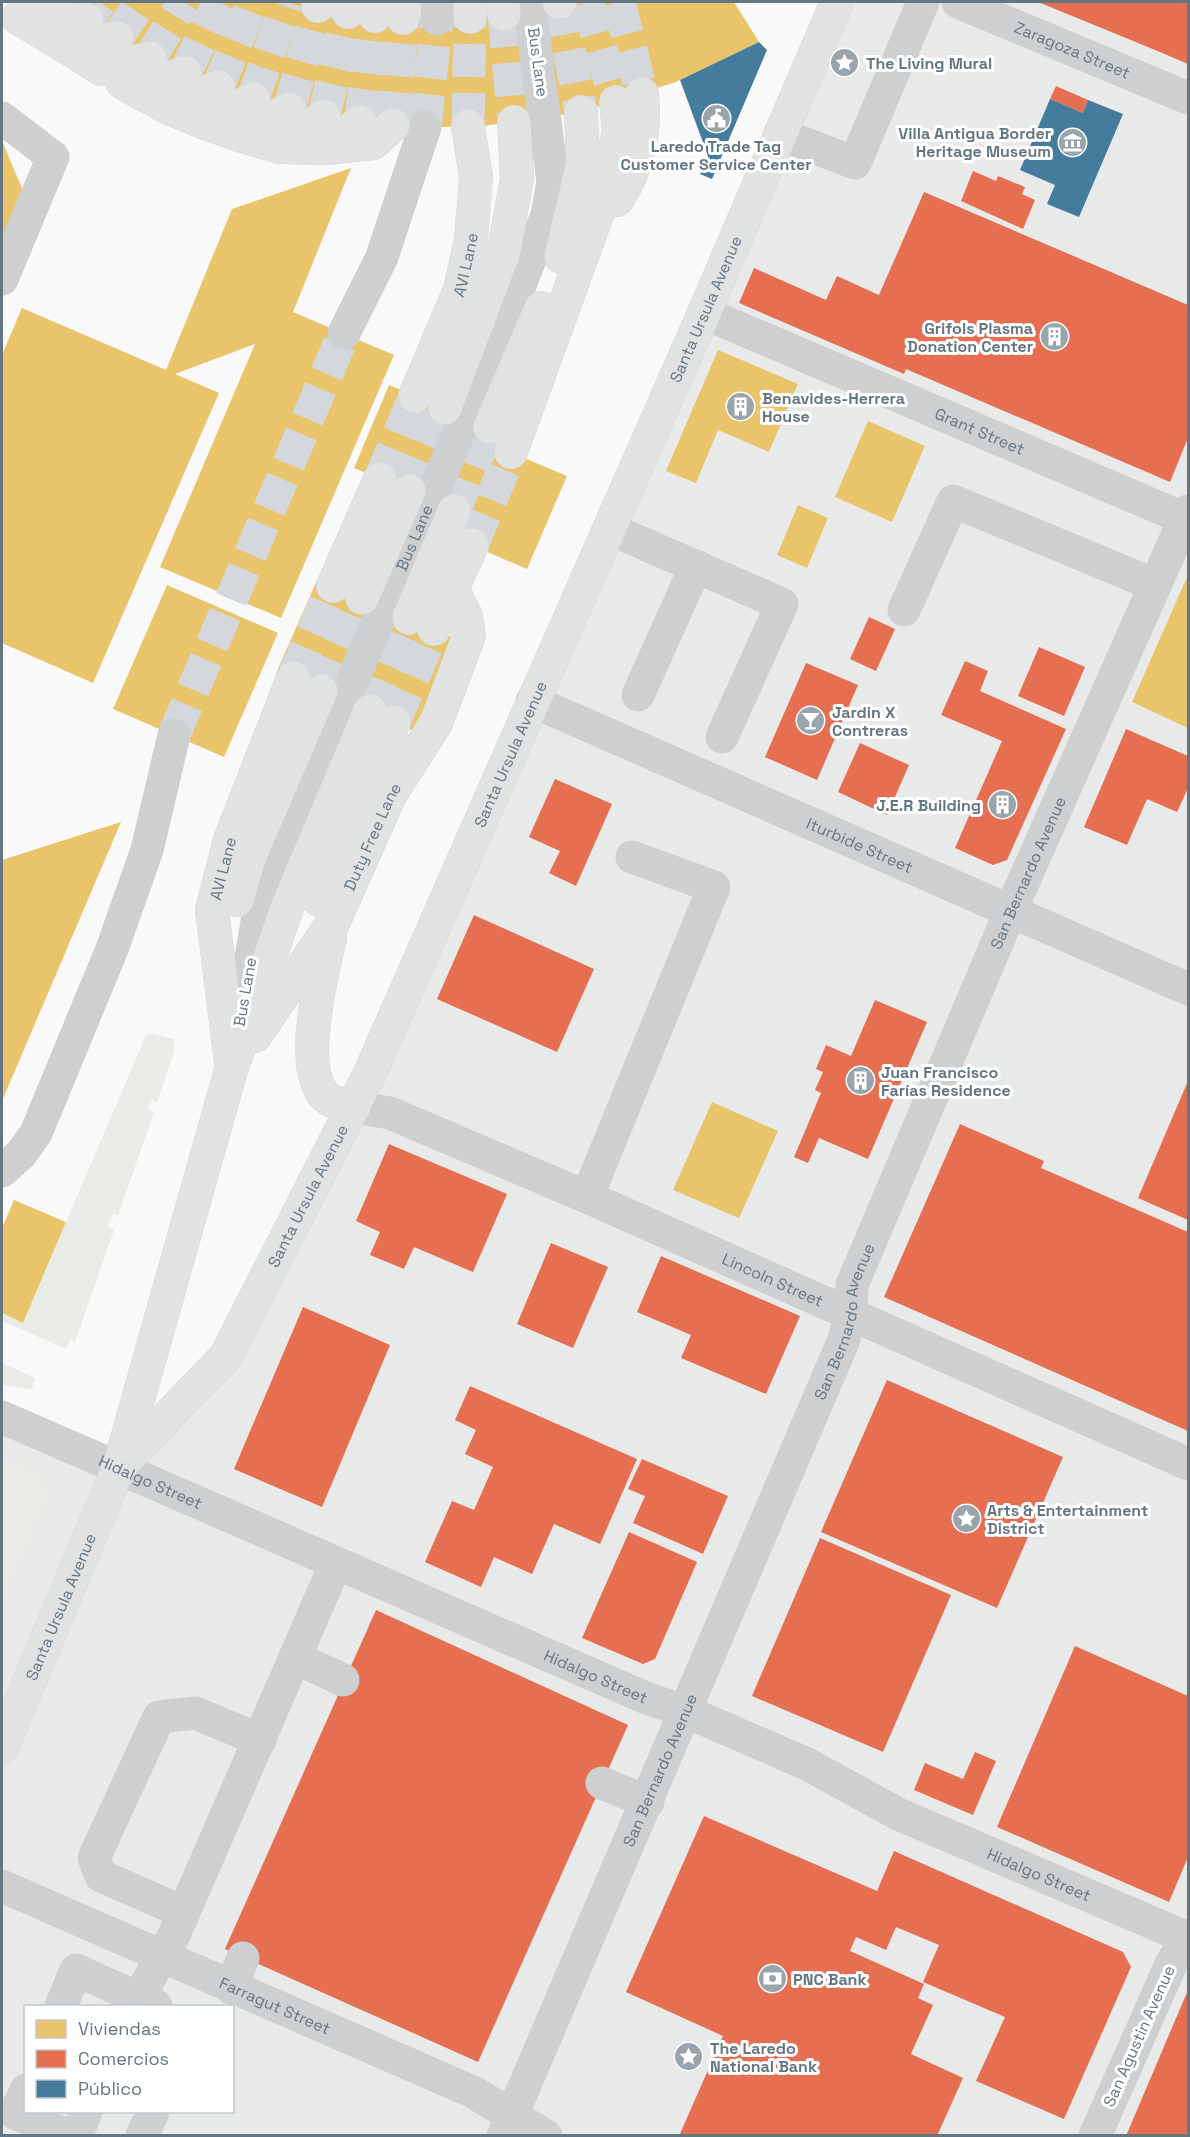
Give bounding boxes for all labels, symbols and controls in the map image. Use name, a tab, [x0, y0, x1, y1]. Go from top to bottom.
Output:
street label: Zaragoza Street	[1011, 16, 1134, 83]
street label: Bus Lane	[523, 26, 553, 98]
place icon: The Living Mural	[829, 47, 861, 79]
place label: The Living Mural	[866, 53, 992, 74]
public building icon: Laredo Trade Tag Customer Service Center	[700, 102, 732, 134]
place label: Villa Antigua Border Heritage Museum	[898, 123, 1051, 162]
museum icon: Villa Antigua Border Heritage Museum	[1056, 126, 1088, 158]
place label: Laredo Trade Tag Customer Service Center	[620, 136, 812, 175]
street label: AVI Lane	[448, 232, 482, 300]
street label: Santa Ursula Avenue	[664, 233, 746, 386]
place label: Grifols Plasma Donation Center	[907, 318, 1033, 357]
building icon: Grifols Plasma Donation Center	[1038, 321, 1070, 353]
place label: Benavides-Herrera House	[762, 388, 905, 427]
building icon: Benavides-Herrera House	[725, 391, 757, 423]
street label: Grant Street	[932, 403, 1028, 459]
street label: Bus Lane	[390, 501, 437, 574]
street label: Santa Ursula Avenue	[469, 678, 551, 831]
place label: Jardin X Contreras	[832, 702, 908, 741]
bar icon: Jardin X Contreras	[795, 705, 827, 737]
street label: Duty Free Lane	[338, 779, 406, 894]
building icon: J.E.R Building	[986, 789, 1018, 821]
street label: San Bernardo Avenue	[985, 793, 1071, 952]
place label: J.E.R Building	[876, 795, 981, 816]
street label: Iturbide Street	[803, 812, 916, 877]
street label: AVI Lane	[204, 835, 241, 902]
street label: Bus Lane	[229, 956, 261, 1028]
place label: Juan Francisco Farías Residence	[881, 1062, 1011, 1101]
building icon: Juan Francisco Farías Residence	[844, 1065, 876, 1097]
street label: Santa Ursula Avenue	[262, 1121, 353, 1271]
street label: San Bernardo Avenue	[809, 1240, 879, 1403]
street label: Lincoln Street	[719, 1248, 827, 1311]
street label: Hidalgo Street	[95, 1450, 206, 1514]
place label: Arts & Entertainment District	[987, 1500, 1148, 1539]
place icon: Arts & Entertainment District	[950, 1503, 982, 1535]
street label: Santa Ursula Avenue	[21, 1530, 101, 1684]
street label: Hidalgo Street	[541, 1644, 651, 1708]
street label: San Bernardo Avenue	[618, 1690, 702, 1850]
street label: Hidalgo Street	[984, 1843, 1094, 1906]
street label: San Agustin Avenue	[1098, 1962, 1180, 2110]
bank icon: PNC Bank	[756, 1963, 788, 1995]
place label: PNC Bank	[793, 1969, 867, 1990]
street label: Farragut Street	[216, 1972, 334, 2039]
legend	[24, 2005, 234, 2113]
text: Viviendas	[78, 2017, 161, 2040]
place label: The Laredo National Bank	[710, 2038, 817, 2077]
place icon: The Laredo National Bank	[673, 2041, 705, 2073]
text: Comercios	[78, 2047, 169, 2070]
text: Público	[78, 2077, 142, 2100]

